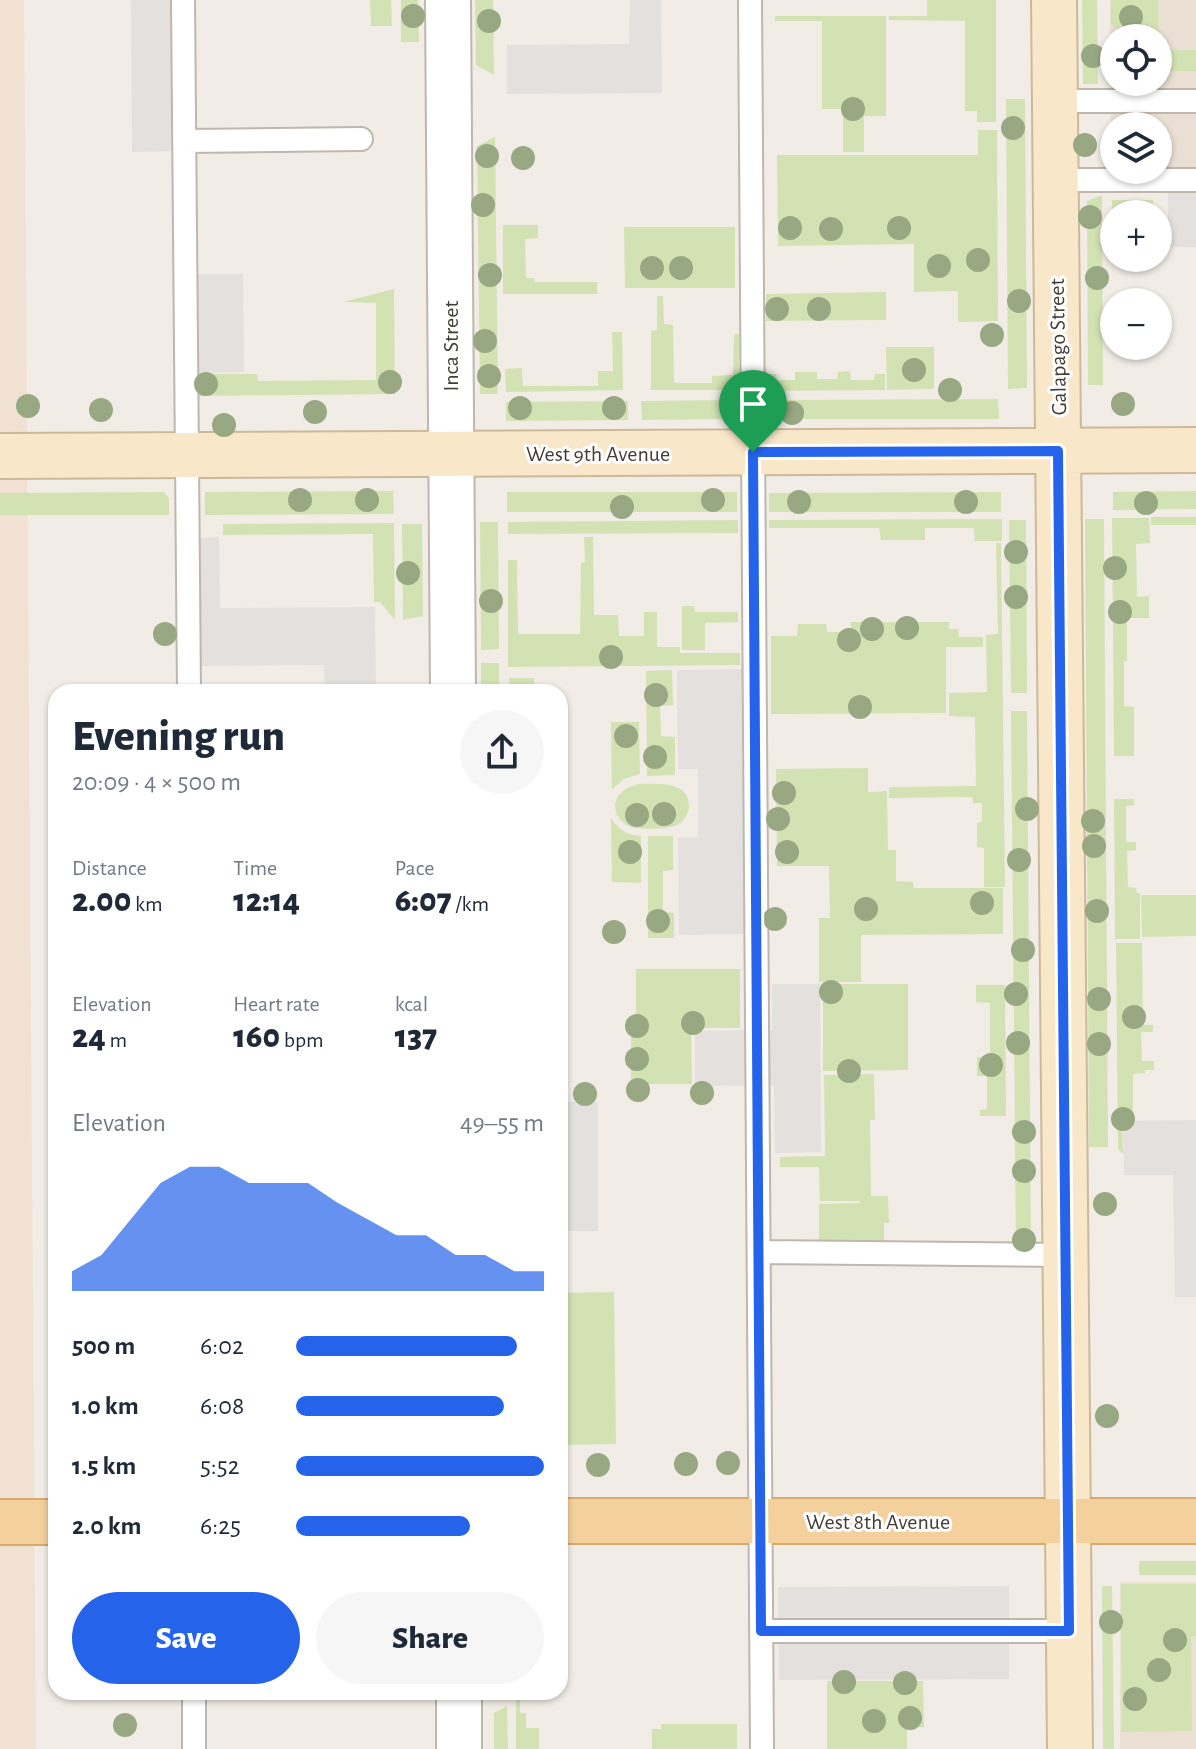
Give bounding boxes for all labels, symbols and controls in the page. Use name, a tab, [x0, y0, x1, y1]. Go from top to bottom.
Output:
map controls	[1100, 24, 1172, 360]
button: locate	[1100, 24, 1172, 96]
button: layers	[1100, 112, 1172, 184]
button: +	[1100, 200, 1172, 272]
street label: Galapago Street	[1046, 278, 1070, 416]
button: −	[1100, 288, 1172, 360]
street label: Inca Street	[440, 301, 462, 391]
pin	[719, 370, 787, 452]
icon: arrive	[731, 382, 775, 426]
street label: West 9th Avenue	[526, 443, 670, 465]
button: share	[460, 710, 544, 794]
text: Evening run	[72, 715, 285, 759]
text: 20:09 · 4 × 500 m	[72, 769, 241, 795]
text: Distance	[72, 857, 147, 879]
text: Time	[233, 857, 277, 879]
text: Pace	[395, 857, 434, 879]
text: 2.00	[72, 884, 131, 918]
text: 12:14	[233, 884, 300, 918]
text: 6:07	[395, 884, 452, 918]
text: km	[131, 893, 163, 915]
text: /km	[452, 893, 489, 915]
text: Elevation	[72, 993, 152, 1015]
text: Heart rate	[233, 993, 320, 1015]
text: kcal	[395, 993, 428, 1015]
text: 24	[72, 1020, 106, 1054]
text: 160	[233, 1020, 280, 1054]
text: 137	[395, 1020, 437, 1054]
text: m	[106, 1029, 127, 1051]
text: bpm	[280, 1029, 324, 1051]
text: Elevation	[72, 1110, 166, 1136]
text: 49–55 m	[460, 1110, 544, 1136]
text: 500 m	[72, 1333, 135, 1359]
text: 6:02	[200, 1333, 244, 1359]
text: 1.0 km	[72, 1393, 139, 1419]
text: 6:08	[200, 1393, 244, 1419]
text: 1.5 km	[72, 1453, 136, 1479]
text: 5:52	[200, 1453, 240, 1479]
street label: West 8th Avenue	[806, 1511, 950, 1533]
text: 2.0 km	[72, 1513, 142, 1539]
text: 6:25	[200, 1513, 241, 1539]
button: Save	[72, 1592, 300, 1684]
button: Share	[316, 1592, 544, 1684]

